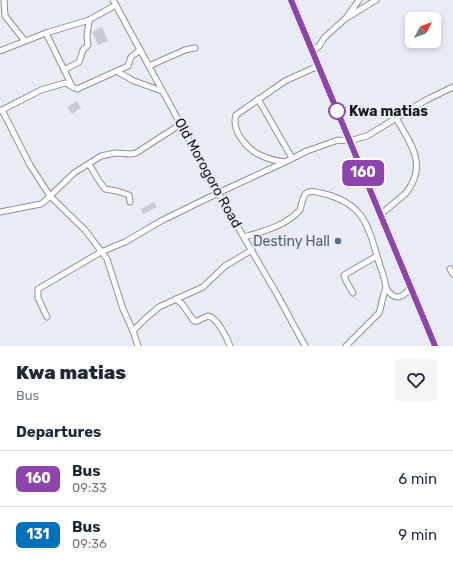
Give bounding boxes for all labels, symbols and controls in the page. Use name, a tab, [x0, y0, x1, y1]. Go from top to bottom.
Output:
north arrow	[405, 12, 441, 48]
map controls	[405, 12, 441, 48]
marker: Kwa matias	[328, 102, 346, 120]
place label: Kwa matias	[349, 103, 428, 120]
street label: Old Morogoro Road	[171, 115, 245, 231]
line badge: 160	[340, 160, 386, 186]
text: 160	[350, 164, 376, 181]
place label: Destiny Hall	[253, 233, 330, 250]
marker: Destiny Hall	[333, 236, 343, 246]
button: heart	[395, 359, 437, 401]
text: Kwa matias	[16, 361, 126, 384]
text: Bus	[16, 388, 39, 403]
text: Departures	[16, 423, 101, 441]
text: Bus	[72, 462, 100, 480]
text: 160	[25, 470, 51, 487]
text: 6 min	[398, 470, 437, 488]
text: 09:33	[72, 480, 107, 495]
text: Bus	[72, 518, 100, 536]
text: 131	[27, 526, 49, 543]
text: 9 min	[398, 526, 437, 544]
text: 09:36	[72, 536, 107, 551]

